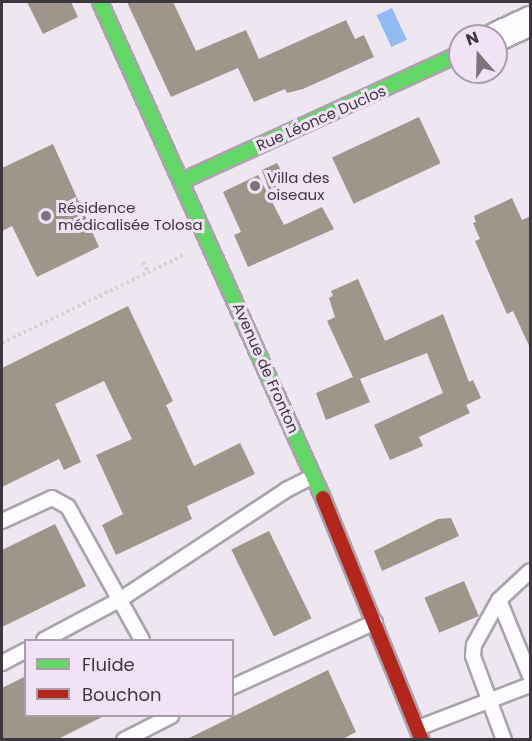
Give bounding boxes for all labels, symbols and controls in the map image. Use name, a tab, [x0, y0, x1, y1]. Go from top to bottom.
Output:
north arrow	[448, 24, 508, 84]
text: N	[463, 26, 482, 51]
street label: Rue Léonce Duclos	[253, 81, 389, 155]
place label: Villa des oiseaux	[267, 168, 330, 203]
marker: Villa des oiseaux	[248, 179, 262, 193]
place label: Résidence médicalisée Tolosa	[58, 198, 203, 233]
marker: Résidence médicalisée Tolosa	[39, 209, 53, 223]
street label: Avenue de Fronton	[229, 300, 303, 436]
legend	[24, 639, 234, 717]
text: Fluide	[82, 652, 135, 677]
text: Bouchon	[82, 682, 162, 707]

